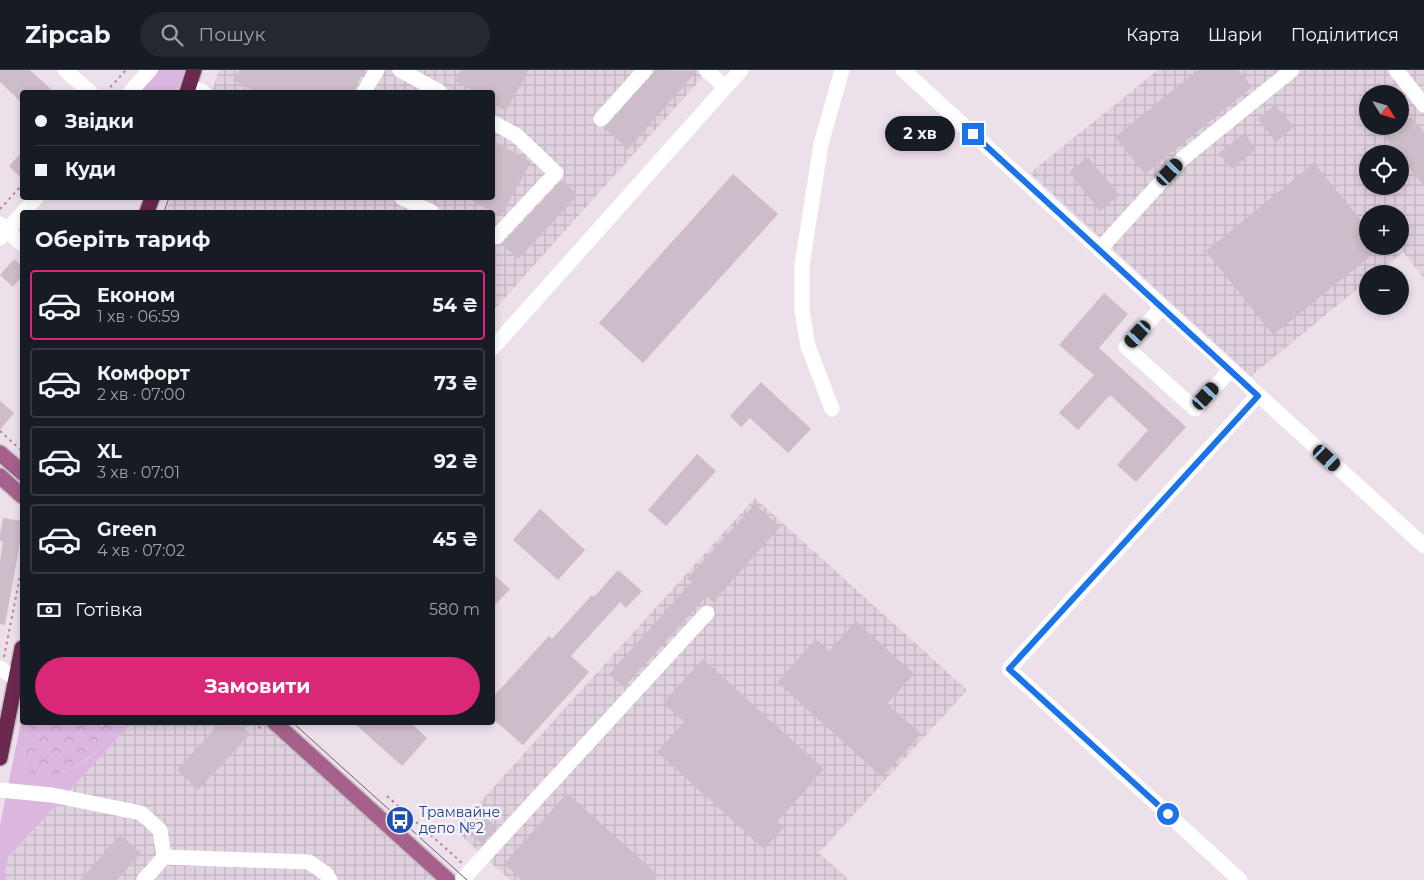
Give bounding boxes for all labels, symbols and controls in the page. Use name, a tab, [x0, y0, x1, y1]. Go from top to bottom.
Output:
search box	[140, 12, 490, 57]
text: Zipcab	[25, 20, 110, 49]
icon: search	[158, 21, 186, 49]
text: Пошук	[198, 23, 266, 46]
text: Карта	[1126, 24, 1180, 46]
text: Шари	[1208, 24, 1263, 46]
text: Поділитися	[1291, 24, 1399, 46]
north arrow	[1359, 85, 1409, 135]
map controls	[1359, 85, 1409, 315]
text: Звідки	[65, 110, 134, 133]
callout: 2 хв	[886, 116, 956, 152]
route end	[962, 123, 984, 145]
text: 2 хв	[903, 124, 937, 143]
button: locate	[1359, 145, 1409, 195]
car	[1154, 156, 1185, 188]
text: Куди	[65, 158, 116, 181]
button: +	[1359, 205, 1409, 255]
text: Оберіть тариф	[35, 226, 210, 253]
button: −	[1359, 265, 1409, 315]
icon: car	[37, 283, 82, 328]
text: Економ	[97, 284, 175, 307]
text: 54 ₴	[433, 294, 478, 317]
text: 1 хв · 06:59	[97, 307, 180, 326]
car	[1122, 318, 1153, 350]
icon: car	[37, 361, 82, 406]
text: Комфорт	[97, 362, 190, 385]
text: 73 ₴	[434, 372, 478, 395]
car	[1190, 380, 1221, 412]
text: 2 хв · 07:00	[97, 385, 185, 404]
icon: car	[37, 439, 82, 484]
text: XL	[97, 440, 122, 463]
car	[1310, 442, 1343, 474]
text: 92 ₴	[434, 450, 478, 473]
text: 3 хв · 07:01	[97, 463, 180, 482]
icon: car	[37, 517, 82, 562]
text: Green	[97, 518, 157, 541]
text: 45 ₴	[433, 528, 478, 551]
text: 4 хв · 07:02	[97, 541, 185, 560]
icon: cash	[35, 596, 63, 624]
text: Готівка	[75, 598, 143, 621]
text: 580 m	[429, 600, 480, 619]
button: Замовити	[35, 657, 480, 715]
place label: Трамвайне депо №2	[419, 803, 500, 837]
route start	[1157, 803, 1179, 825]
bus stop icon: Трамвайне депо №2	[385, 805, 415, 835]

